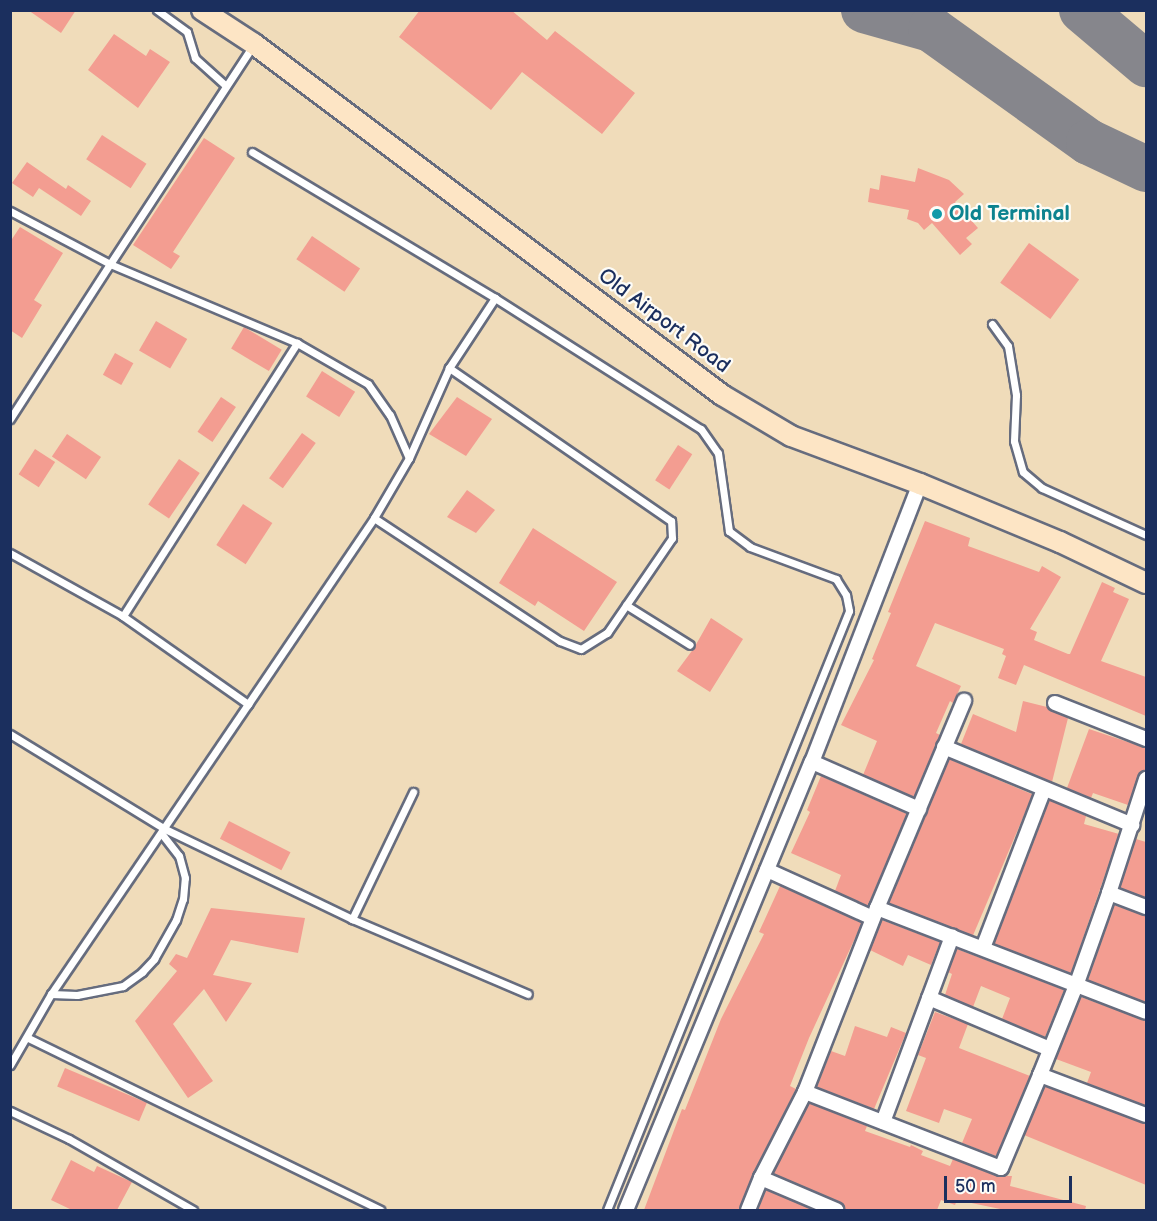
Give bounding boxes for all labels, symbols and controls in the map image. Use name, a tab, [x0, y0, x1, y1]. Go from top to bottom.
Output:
place label: Old Terminal	[949, 201, 1070, 227]
marker: Old Terminal	[930, 207, 944, 221]
street label: Old Airport Road	[593, 263, 735, 379]
scale bar	[947, 1164, 1074, 1202]
text: 50 m	[955, 1176, 996, 1197]

